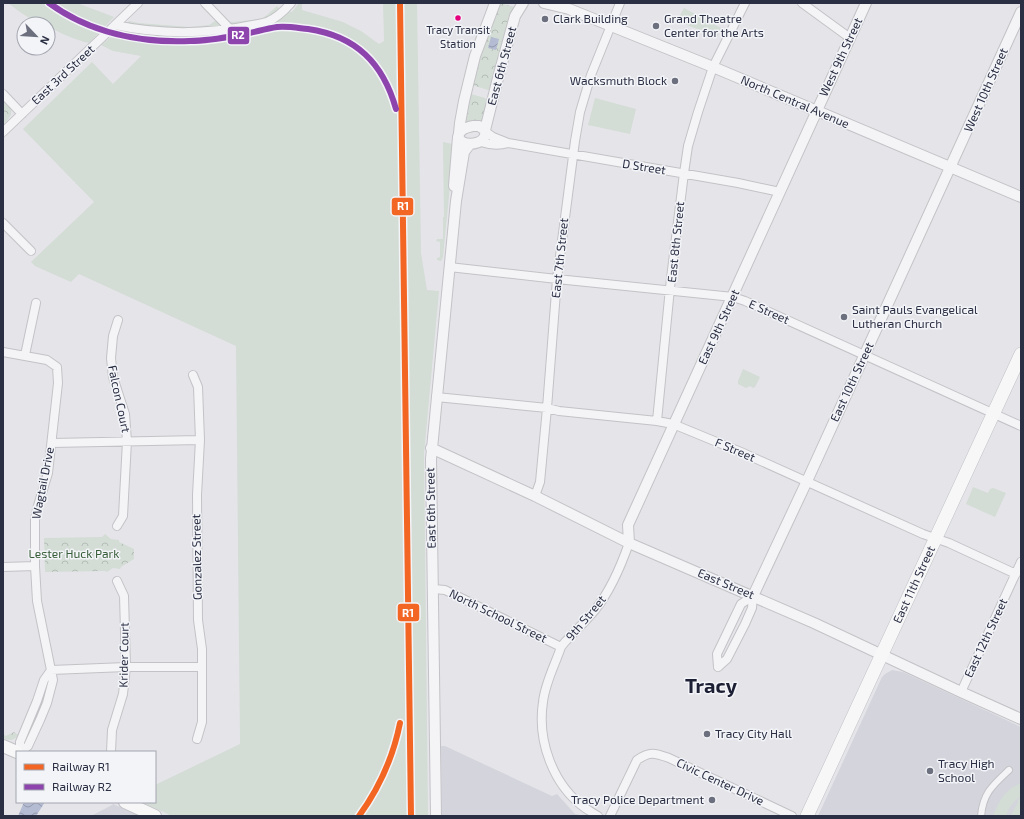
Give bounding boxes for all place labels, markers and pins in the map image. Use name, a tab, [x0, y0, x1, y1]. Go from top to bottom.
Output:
place label: Clark Building	[553, 11, 628, 25]
place label: Grand Theatre Center for the Arts	[664, 11, 764, 39]
marker: Tracy Transit Station	[453, 13, 463, 23]
marker: Clark Building	[540, 14, 550, 24]
marker: Grand Theatre Center for the Arts	[651, 21, 661, 31]
place label: Tracy Transit Station	[426, 23, 490, 50]
place label: Wacksmuth Block	[570, 73, 667, 87]
marker: Wacksmuth Block	[670, 76, 680, 86]
place label: Saint Pauls Evangelical Lutheran Church	[852, 302, 978, 330]
marker: Saint Pauls Evangelical Lutheran Church	[839, 312, 849, 322]
place label: Tracy City Hall	[715, 726, 792, 740]
marker: Tracy City Hall	[702, 729, 712, 739]
place label: Tracy High School	[938, 756, 995, 784]
marker: Tracy High School	[925, 766, 935, 776]
place label: Tracy Police Department	[571, 792, 704, 806]
marker: Tracy Police Department	[707, 795, 717, 805]

